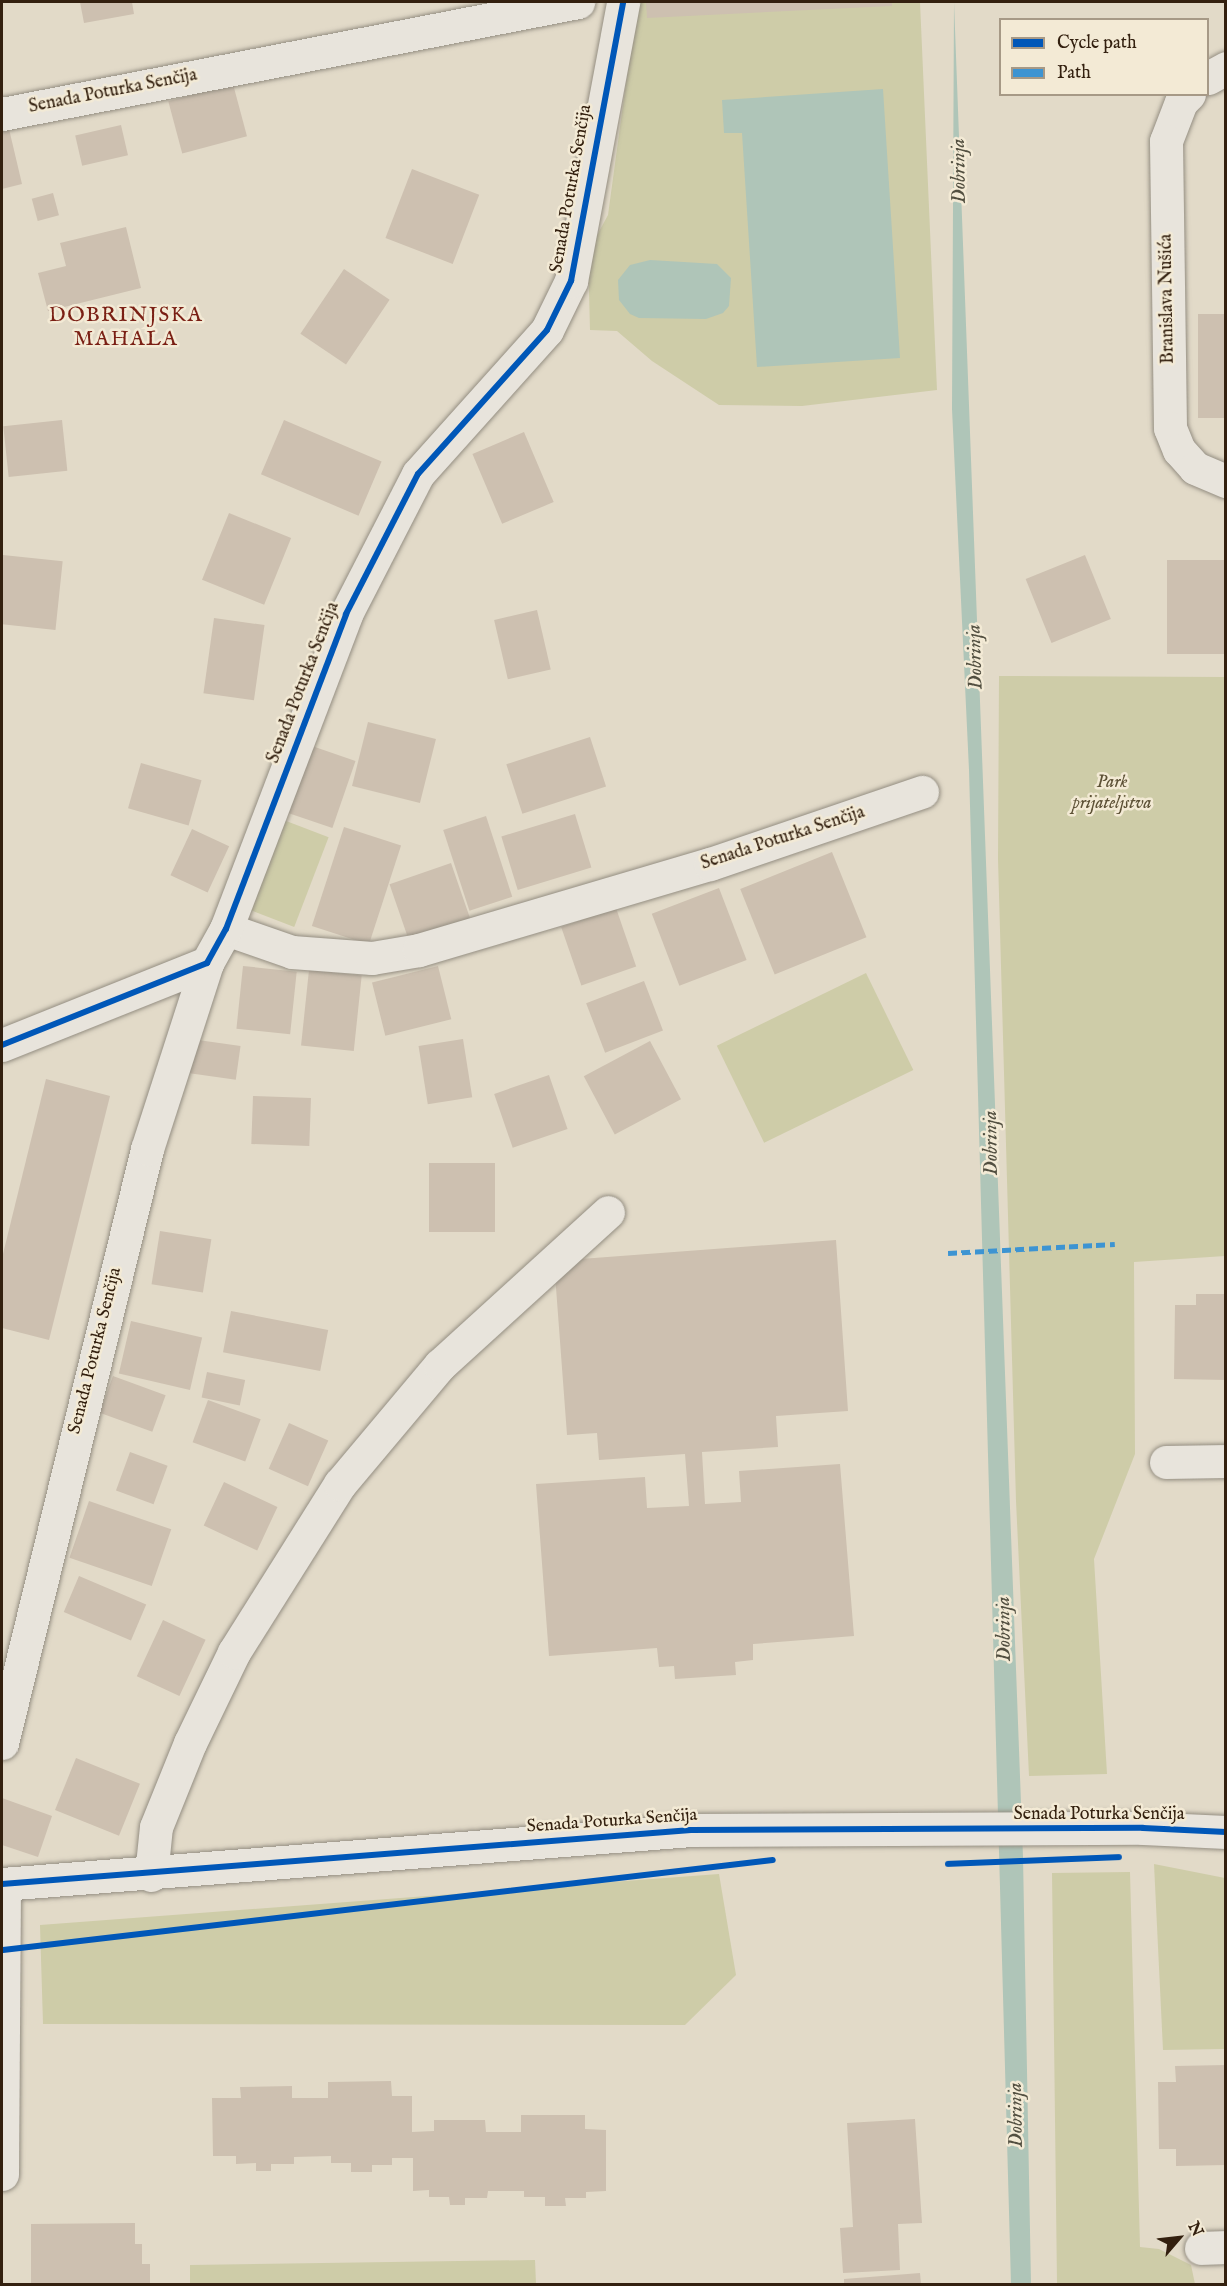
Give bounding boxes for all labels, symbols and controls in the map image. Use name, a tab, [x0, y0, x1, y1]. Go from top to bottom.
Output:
legend	[999, 18, 1209, 96]
text: Cycle path	[1057, 32, 1137, 55]
text: Path	[1057, 62, 1091, 85]
street label: Senada Poturka Senčija	[27, 65, 199, 119]
street label: Senada Poturka Senčija	[547, 103, 597, 275]
water label: Dobrinja	[946, 138, 972, 204]
street label: Branislava Nušića	[1156, 234, 1180, 364]
district label: DOBRINJSKA MAHALA	[49, 303, 203, 353]
street label: Senada Poturka Senčija	[263, 599, 345, 767]
water label: Dobrinja	[962, 624, 988, 690]
park label: Park prijateljstva	[1072, 773, 1152, 816]
street label: Senada Poturka Senčija	[698, 802, 868, 876]
water label: Dobrinja	[978, 1110, 1004, 1176]
street label: Senada Poturka Senčija	[65, 1265, 127, 1437]
water label: Dobrinja	[991, 1596, 1017, 1662]
street label: Senada Poturka Senčija	[1014, 1804, 1184, 1826]
street label: Senada Poturka Senčija	[526, 1805, 698, 1839]
water label: Dobrinja	[1003, 2082, 1029, 2148]
north arrow	[1149, 2208, 1209, 2268]
text: N	[1183, 2219, 1207, 2240]

